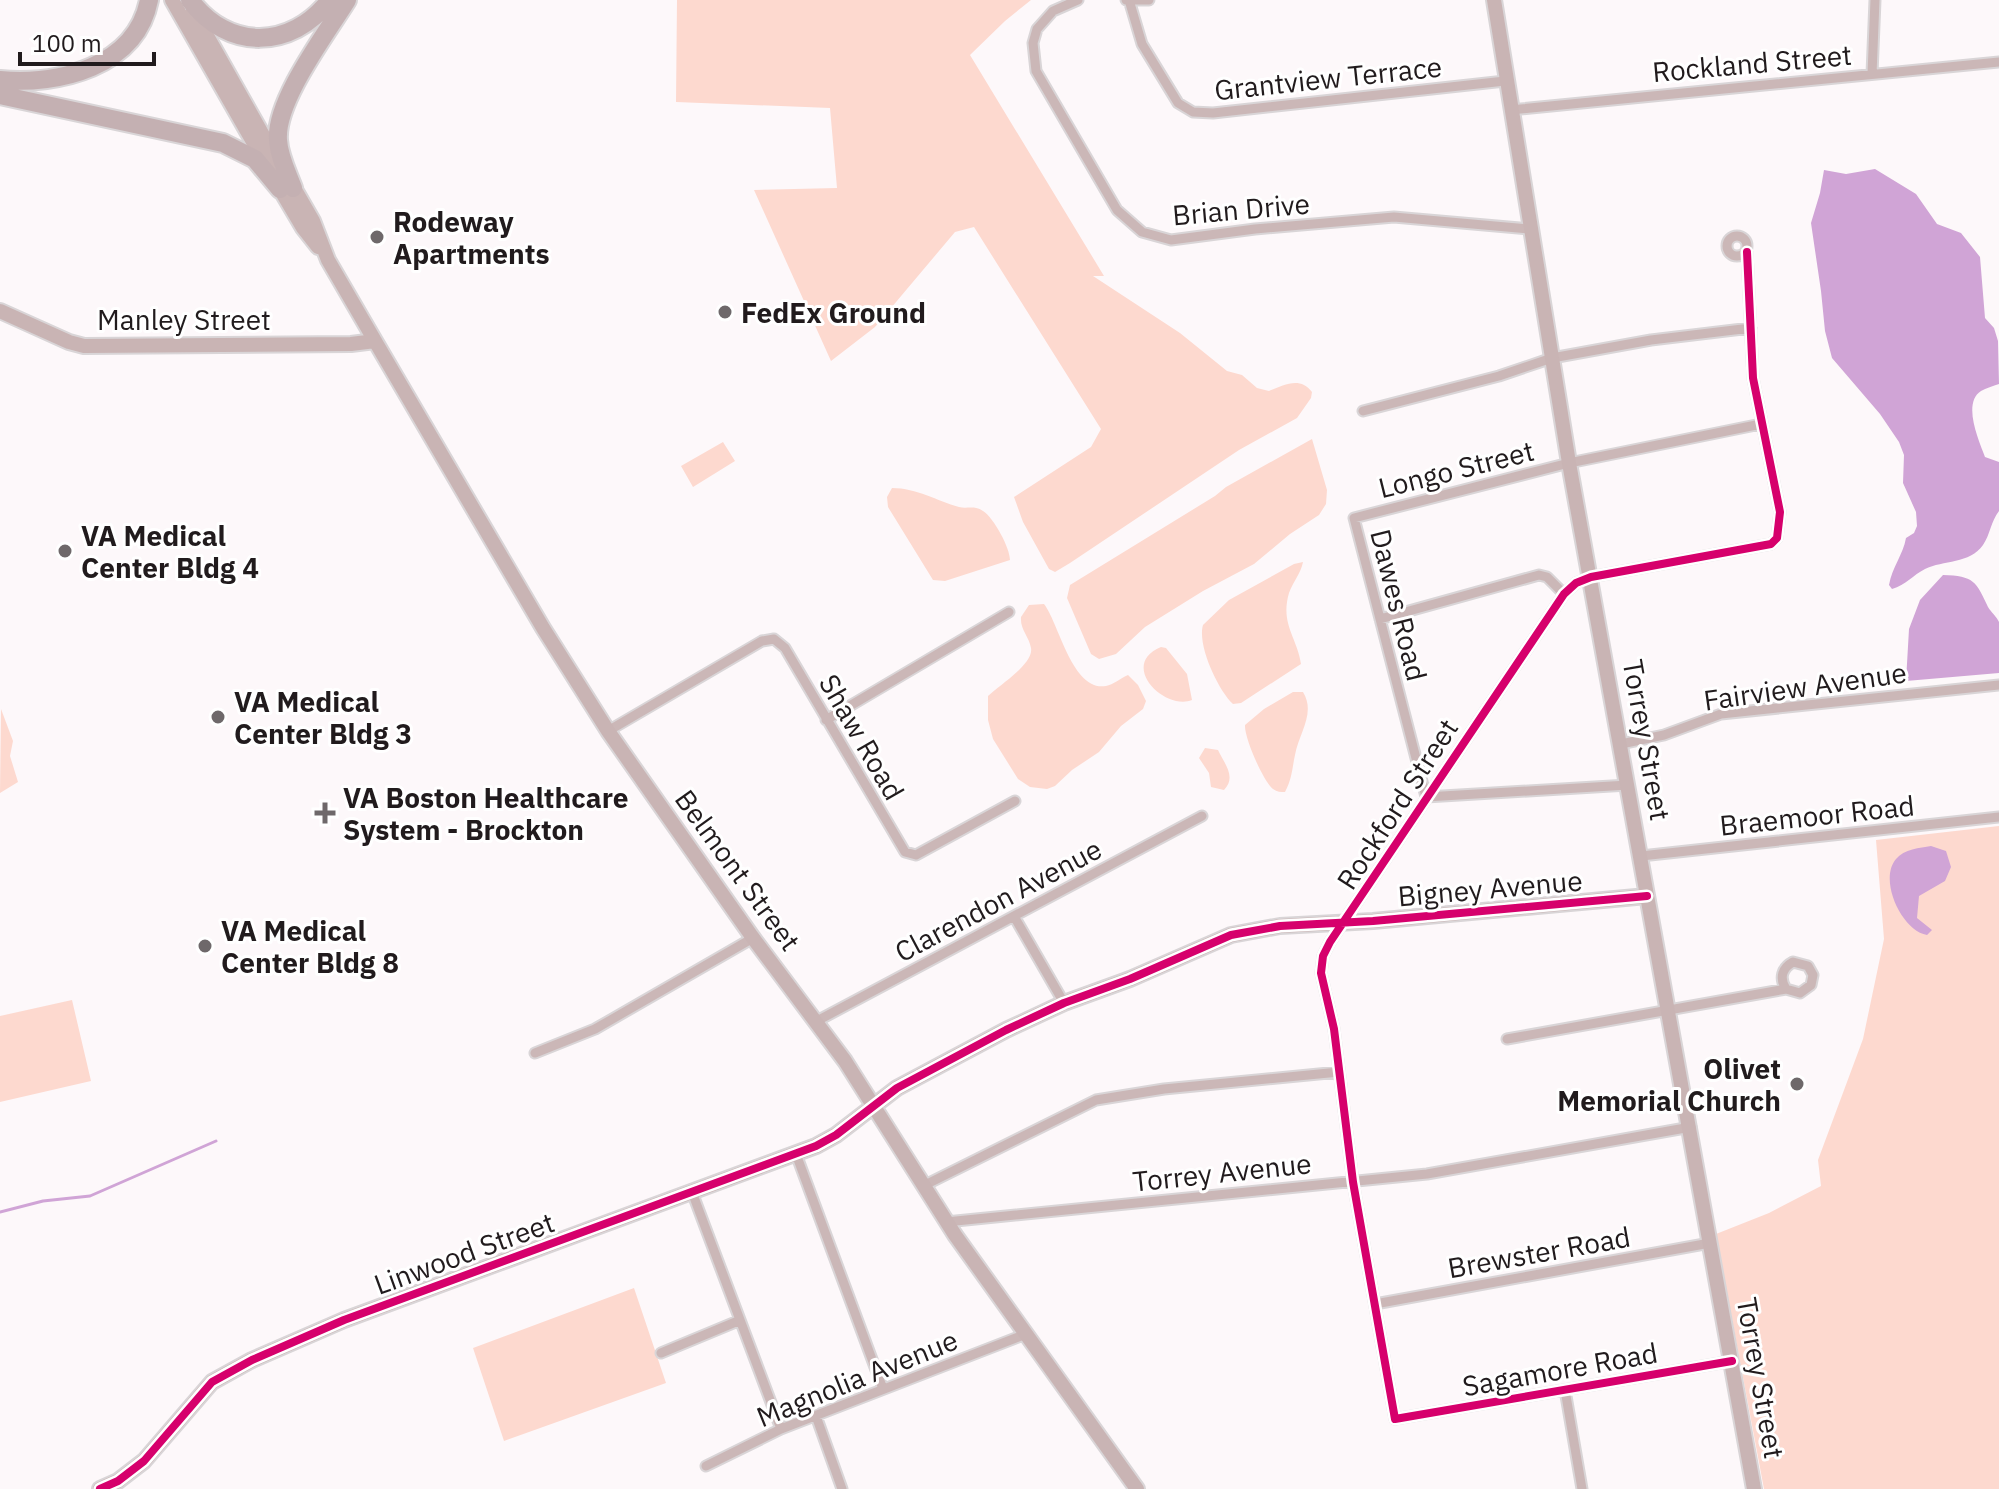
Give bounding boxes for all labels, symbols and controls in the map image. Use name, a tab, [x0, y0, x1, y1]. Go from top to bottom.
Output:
scale bar	[20, 16, 154, 66]
text: 100 m	[32, 27, 102, 59]
street label: Rockland Street	[1651, 36, 1853, 90]
street label: Grantview Terrace	[1212, 48, 1444, 108]
street label: Brian Drive	[1171, 185, 1311, 233]
place label: Rodeway Apartments	[393, 203, 550, 272]
marker: Rodeway Apartments	[368, 228, 386, 246]
place label: FedEx Ground	[741, 294, 926, 331]
street label: Manley Street	[97, 301, 271, 338]
marker: FedEx Ground	[716, 303, 734, 321]
street label: Longo Street	[1374, 432, 1538, 506]
place label: VA Medical Center Bldg 4	[81, 517, 259, 586]
street label: Dawes Road	[1362, 525, 1436, 685]
marker: VA Medical Center Bldg 4	[56, 542, 74, 560]
street label: Fairview Avenue	[1701, 653, 1909, 719]
street label: Torrey Street	[1615, 657, 1679, 823]
street label: Shaw Road	[811, 667, 913, 807]
place label: VA Medical Center Bldg 3	[234, 683, 412, 752]
marker: VA Medical Center Bldg 3	[209, 708, 227, 726]
street label: Rockford Street	[1328, 712, 1466, 896]
place label: VA Boston Healthcare System - Brockton	[343, 779, 629, 848]
street label: Belmont Street	[667, 782, 809, 958]
street label: Braemoor Road	[1718, 786, 1916, 844]
marker: VA Boston Healthcare System - Brockton	[314, 802, 336, 824]
street label: Clarendon Avenue	[888, 830, 1108, 970]
street label: Bigney Avenue	[1396, 861, 1584, 915]
place label: VA Medical Center Bldg 8	[221, 912, 399, 981]
marker: VA Medical Center Bldg 8	[196, 937, 214, 955]
place label: Olivet Memorial Church	[1557, 1050, 1781, 1119]
marker: Olivet Memorial Church	[1788, 1075, 1806, 1093]
street label: Torrey Avenue	[1131, 1144, 1313, 1200]
street label: Linwood Street	[369, 1203, 559, 1303]
street label: Brewster Road	[1445, 1218, 1633, 1286]
street label: Torrey Street	[1729, 1295, 1793, 1461]
street label: Magnolia Avenue	[751, 1321, 963, 1435]
street label: Sagamore Road	[1460, 1334, 1660, 1404]

